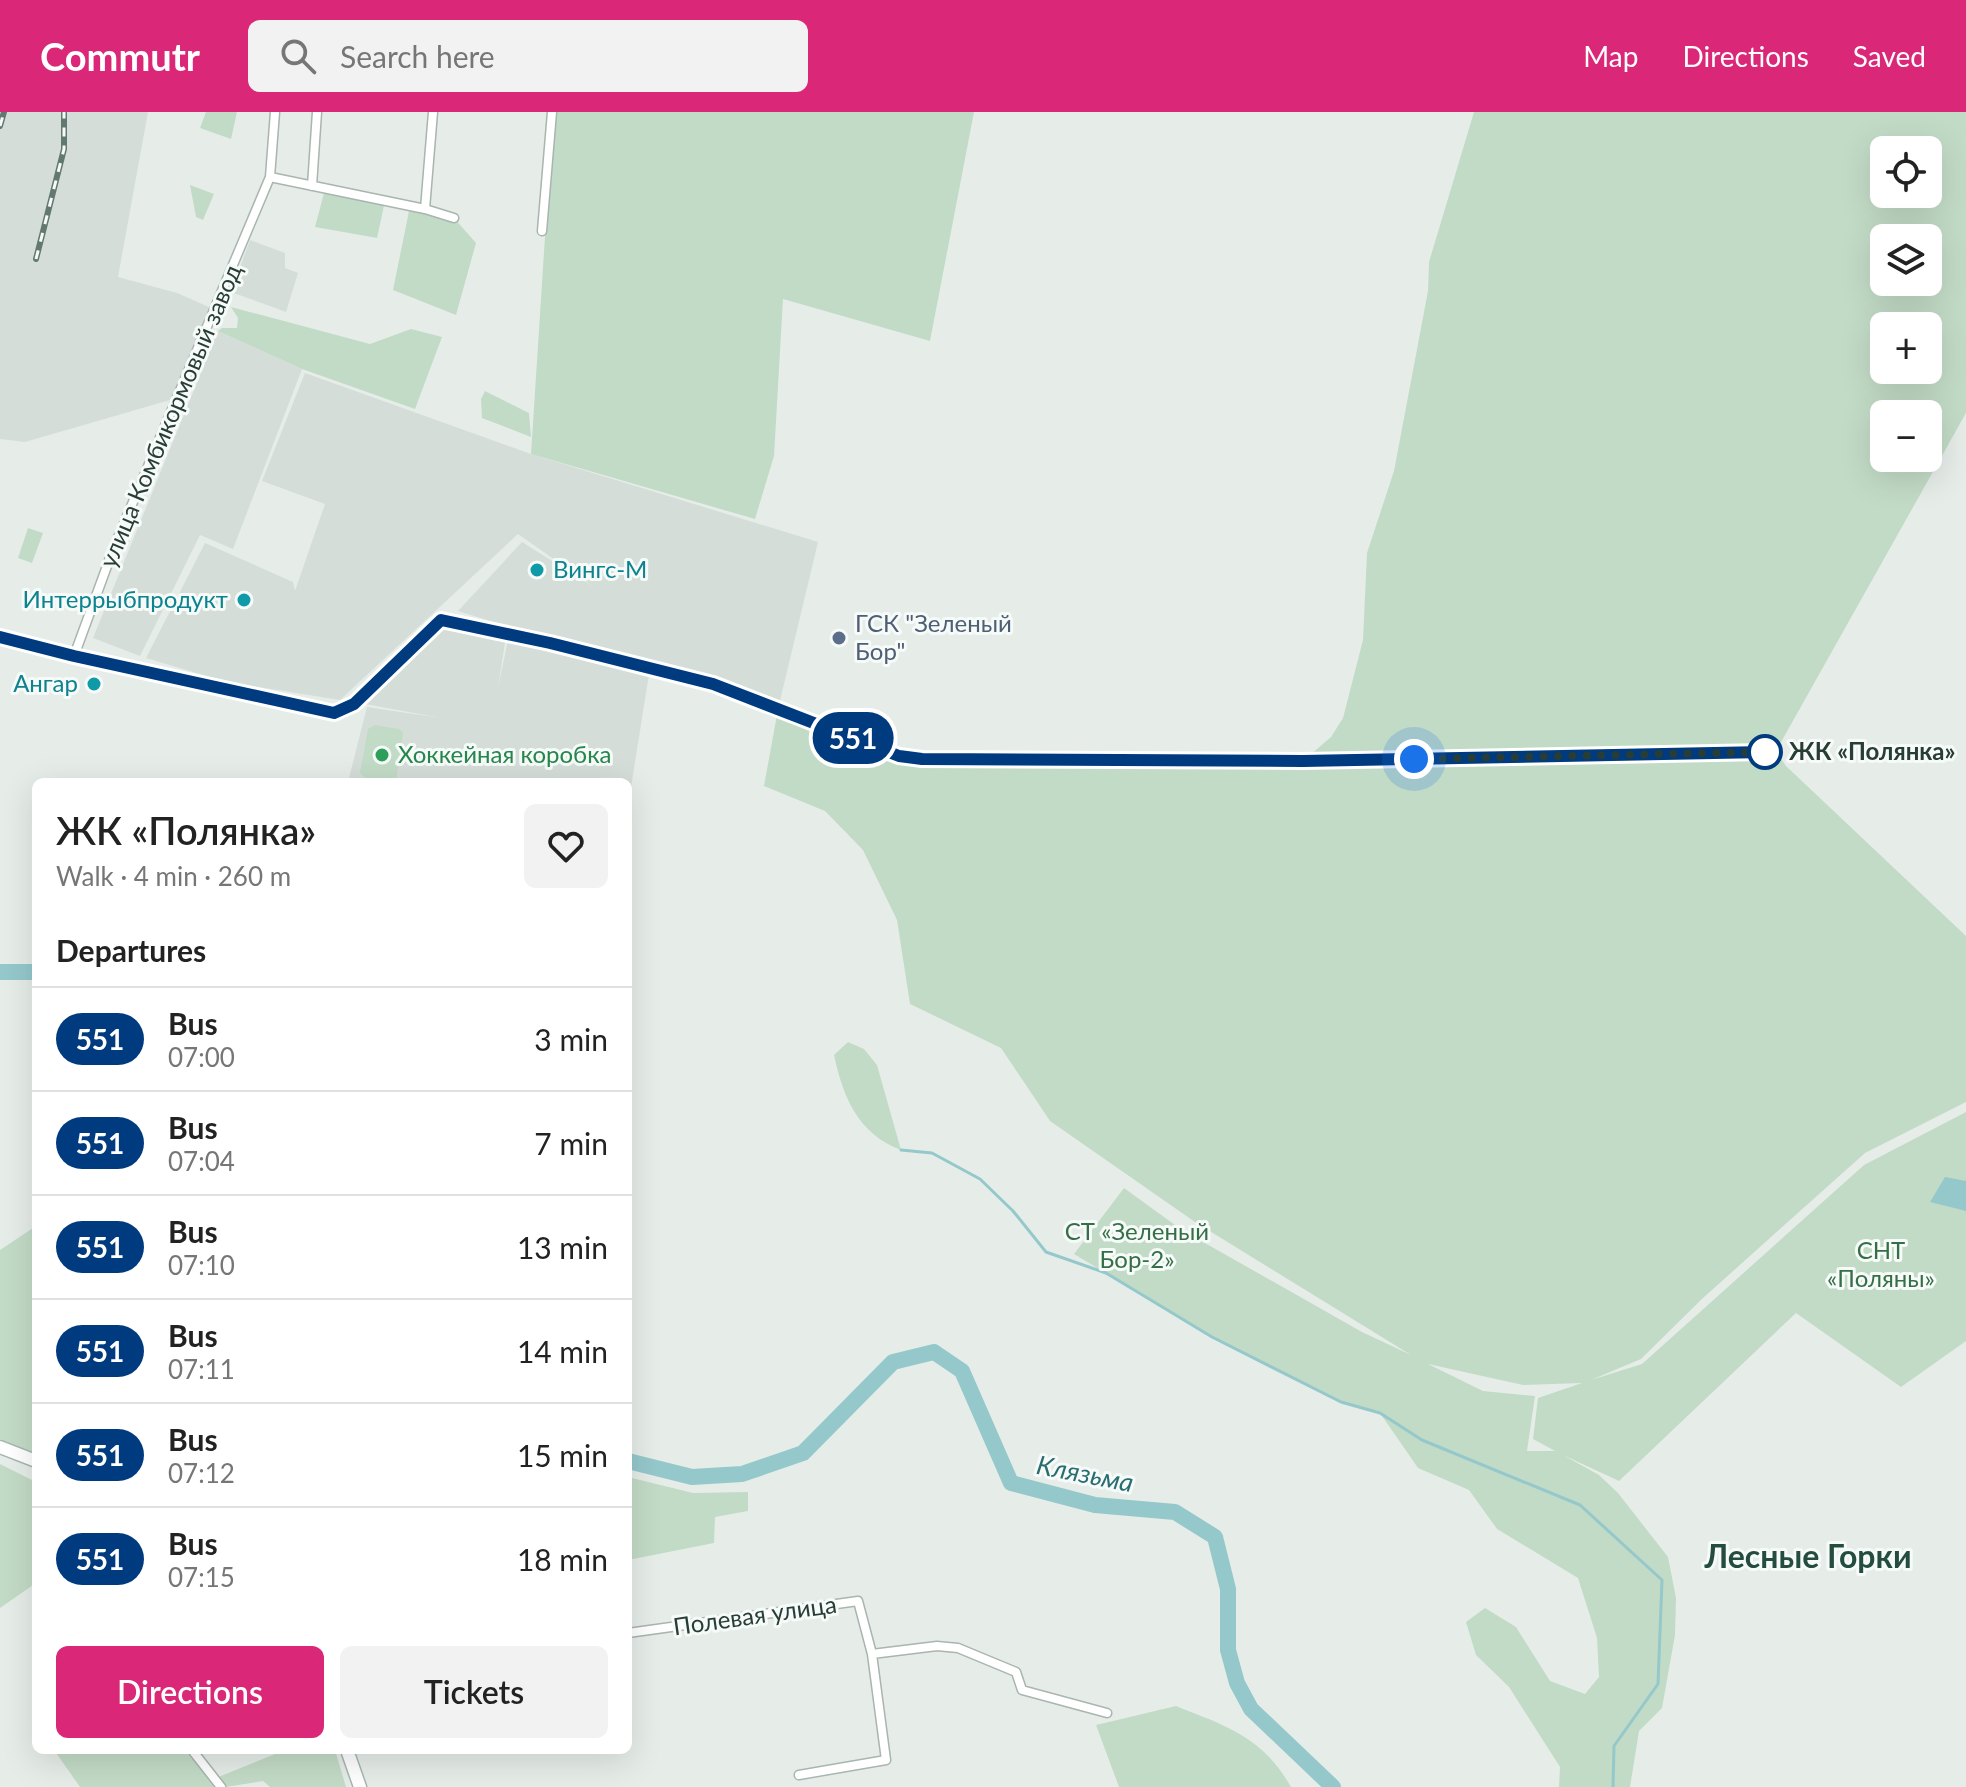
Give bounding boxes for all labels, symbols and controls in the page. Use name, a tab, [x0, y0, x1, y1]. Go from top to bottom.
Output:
search box	[248, 20, 808, 92]
text: Commutr	[40, 33, 200, 79]
icon: search	[276, 34, 320, 78]
text: Search here	[340, 38, 495, 74]
text: Map	[1583, 39, 1638, 73]
text: Directions	[1682, 39, 1809, 73]
text: Saved	[1853, 39, 1926, 73]
map controls	[1870, 136, 1942, 472]
button: locate	[1870, 136, 1942, 208]
button: layers	[1870, 224, 1942, 296]
street label: улица Комбикормовый завод	[92, 259, 247, 571]
button: +	[1870, 312, 1942, 384]
button: −	[1870, 400, 1942, 472]
place label: Вингс-М	[553, 554, 647, 583]
marker: Вингс-М	[528, 561, 546, 579]
place label: Интеррыбпродукт	[22, 584, 228, 613]
marker: Интеррыбпродукт	[235, 591, 253, 609]
place label: ГСК "Зеленый Бор"	[855, 608, 1012, 665]
marker: ГСК "Зеленый Бор"	[830, 629, 848, 647]
place label: Ангар	[13, 668, 78, 697]
marker: Ангар	[85, 675, 103, 693]
line badge: 551	[807, 712, 899, 764]
text: 551	[829, 721, 877, 755]
marker: ЖК «Полянка»	[1748, 735, 1782, 769]
place label: ЖК «Полянка»	[1789, 736, 1955, 765]
place label: Хоккейная коробка	[398, 739, 611, 768]
your location	[1394, 739, 1434, 779]
marker: Хоккейная коробка	[373, 746, 391, 764]
button: heart	[524, 804, 608, 888]
text: ЖК «Полянка»	[56, 807, 316, 853]
text: Walk · 4 min · 260 m	[56, 860, 291, 892]
text: Departures	[56, 932, 206, 968]
text: Bus	[168, 1005, 218, 1041]
text: 3 min	[534, 1021, 608, 1057]
text: 551	[76, 1022, 124, 1056]
text: 07:00	[168, 1041, 235, 1073]
text: Bus	[168, 1109, 218, 1145]
text: 7 min	[534, 1125, 608, 1161]
text: 551	[76, 1126, 124, 1160]
text: 07:04	[168, 1145, 235, 1177]
text: Bus	[168, 1213, 218, 1249]
park label: СТ «Зеленый Бор-2»	[1065, 1216, 1209, 1273]
text: 13 min	[517, 1229, 608, 1265]
text: 551	[76, 1230, 124, 1264]
park label: СНТ «Поляны»	[1827, 1235, 1935, 1292]
text: 07:10	[168, 1249, 235, 1281]
text: Bus	[168, 1317, 218, 1353]
text: 14 min	[517, 1333, 608, 1369]
text: 551	[76, 1334, 124, 1368]
text: 07:11	[168, 1353, 235, 1385]
text: Bus	[168, 1421, 218, 1457]
text: 15 min	[517, 1437, 608, 1473]
text: 551	[76, 1438, 124, 1472]
water label: Клязьма	[1034, 1448, 1136, 1498]
text: 07:12	[168, 1457, 235, 1489]
text: Bus	[168, 1525, 218, 1561]
district label: Лесные Горки	[1703, 1536, 1912, 1575]
text: 18 min	[517, 1541, 608, 1577]
text: 551	[76, 1542, 124, 1576]
text: 07:15	[168, 1561, 235, 1593]
street label: Полевая улица	[671, 1589, 838, 1640]
button: Directions	[56, 1646, 324, 1738]
button: Tickets	[340, 1646, 608, 1738]

